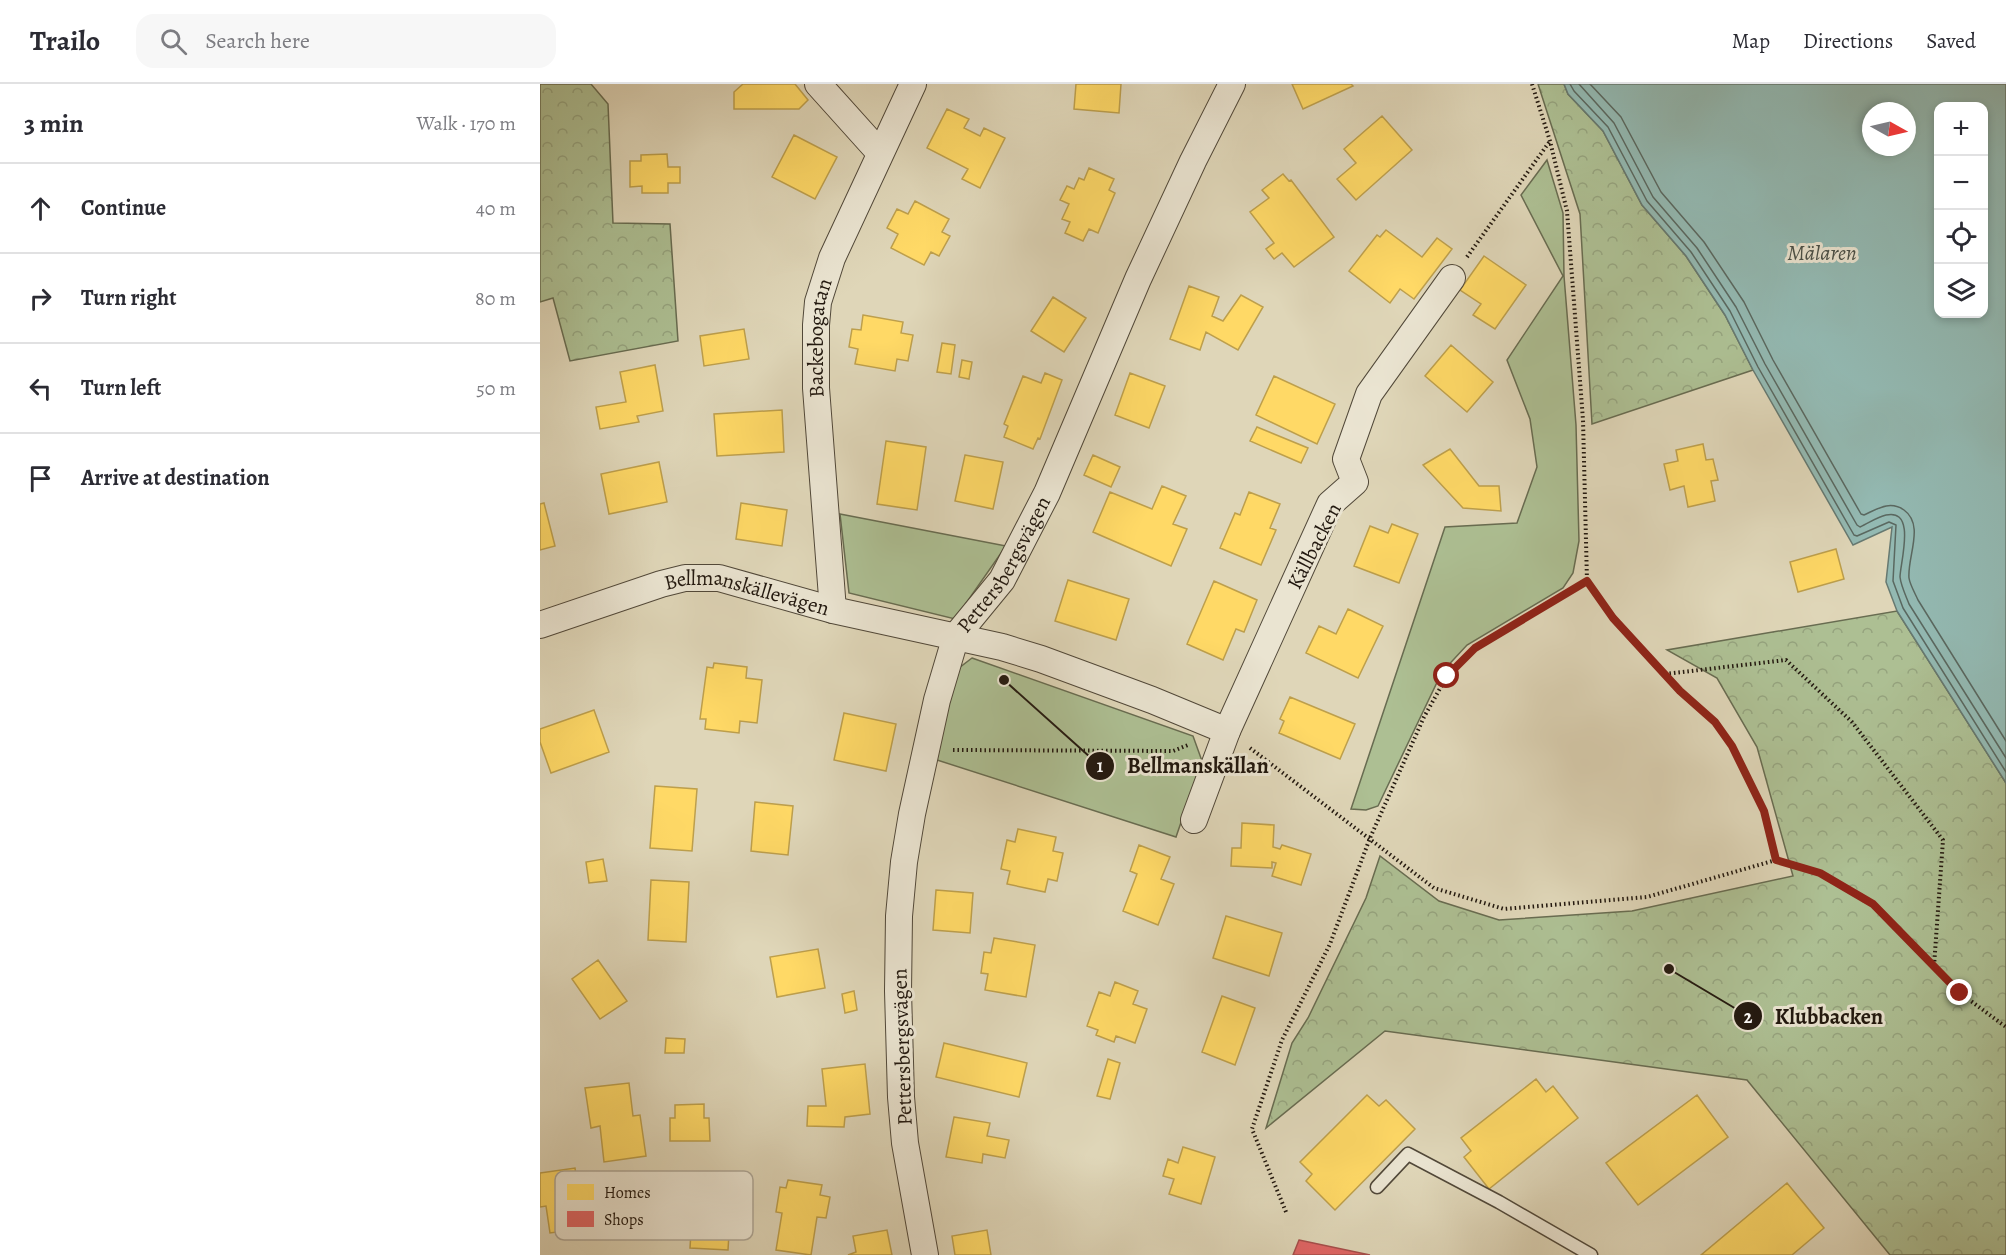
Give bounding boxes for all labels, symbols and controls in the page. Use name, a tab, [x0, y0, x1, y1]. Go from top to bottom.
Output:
search box	[136, 14, 556, 68]
text: Trailo	[30, 22, 100, 60]
icon: search	[157, 25, 190, 58]
text: Search here	[205, 26, 310, 56]
text: Map	[1732, 27, 1770, 55]
text: Directions	[1803, 27, 1893, 55]
text: Saved	[1926, 27, 1976, 55]
north arrow	[1862, 102, 1916, 156]
map controls	[1934, 102, 1988, 318]
button: +	[1934, 102, 1988, 156]
text: 3 min	[24, 106, 84, 141]
text: Walk · 170 m	[416, 110, 516, 137]
button: −	[1934, 156, 1988, 210]
icon: ahead	[24, 192, 57, 225]
text: Continue	[81, 193, 166, 223]
text: 40 m	[476, 195, 516, 222]
button: locate	[1934, 210, 1988, 264]
water label: Mälaren	[1787, 238, 1857, 268]
button: layers	[1934, 264, 1988, 318]
street label: Backebogatan	[802, 275, 839, 399]
icon: right	[24, 282, 57, 315]
text: Turn right	[81, 283, 177, 313]
text: 80 m	[475, 285, 516, 312]
icon: left	[24, 372, 57, 405]
text: Turn left	[81, 373, 161, 403]
text: 50 m	[476, 375, 516, 402]
icon: arrive	[24, 462, 57, 495]
text: Arrive at destination	[81, 463, 270, 493]
street label: Pettersbergsvägen	[950, 491, 1057, 639]
street label: Källbacken	[1280, 498, 1348, 594]
street label: Bellmanskällevägen	[661, 564, 833, 622]
route start	[1433, 662, 1459, 688]
callout: Bellmanskällan	[1085, 746, 1281, 786]
text: Bellmanskällan	[1127, 751, 1269, 781]
text: 1	[1097, 754, 1104, 778]
street label: Pettersbergsvägen	[885, 968, 919, 1126]
route end	[1946, 979, 1972, 1005]
callout: Klubbacken	[1733, 996, 1895, 1036]
text: Klubbacken	[1775, 1002, 1883, 1032]
text: 2	[1744, 1005, 1753, 1029]
legend	[555, 1171, 753, 1240]
text: Homes	[604, 1182, 651, 1204]
text: Shops	[604, 1209, 644, 1231]

